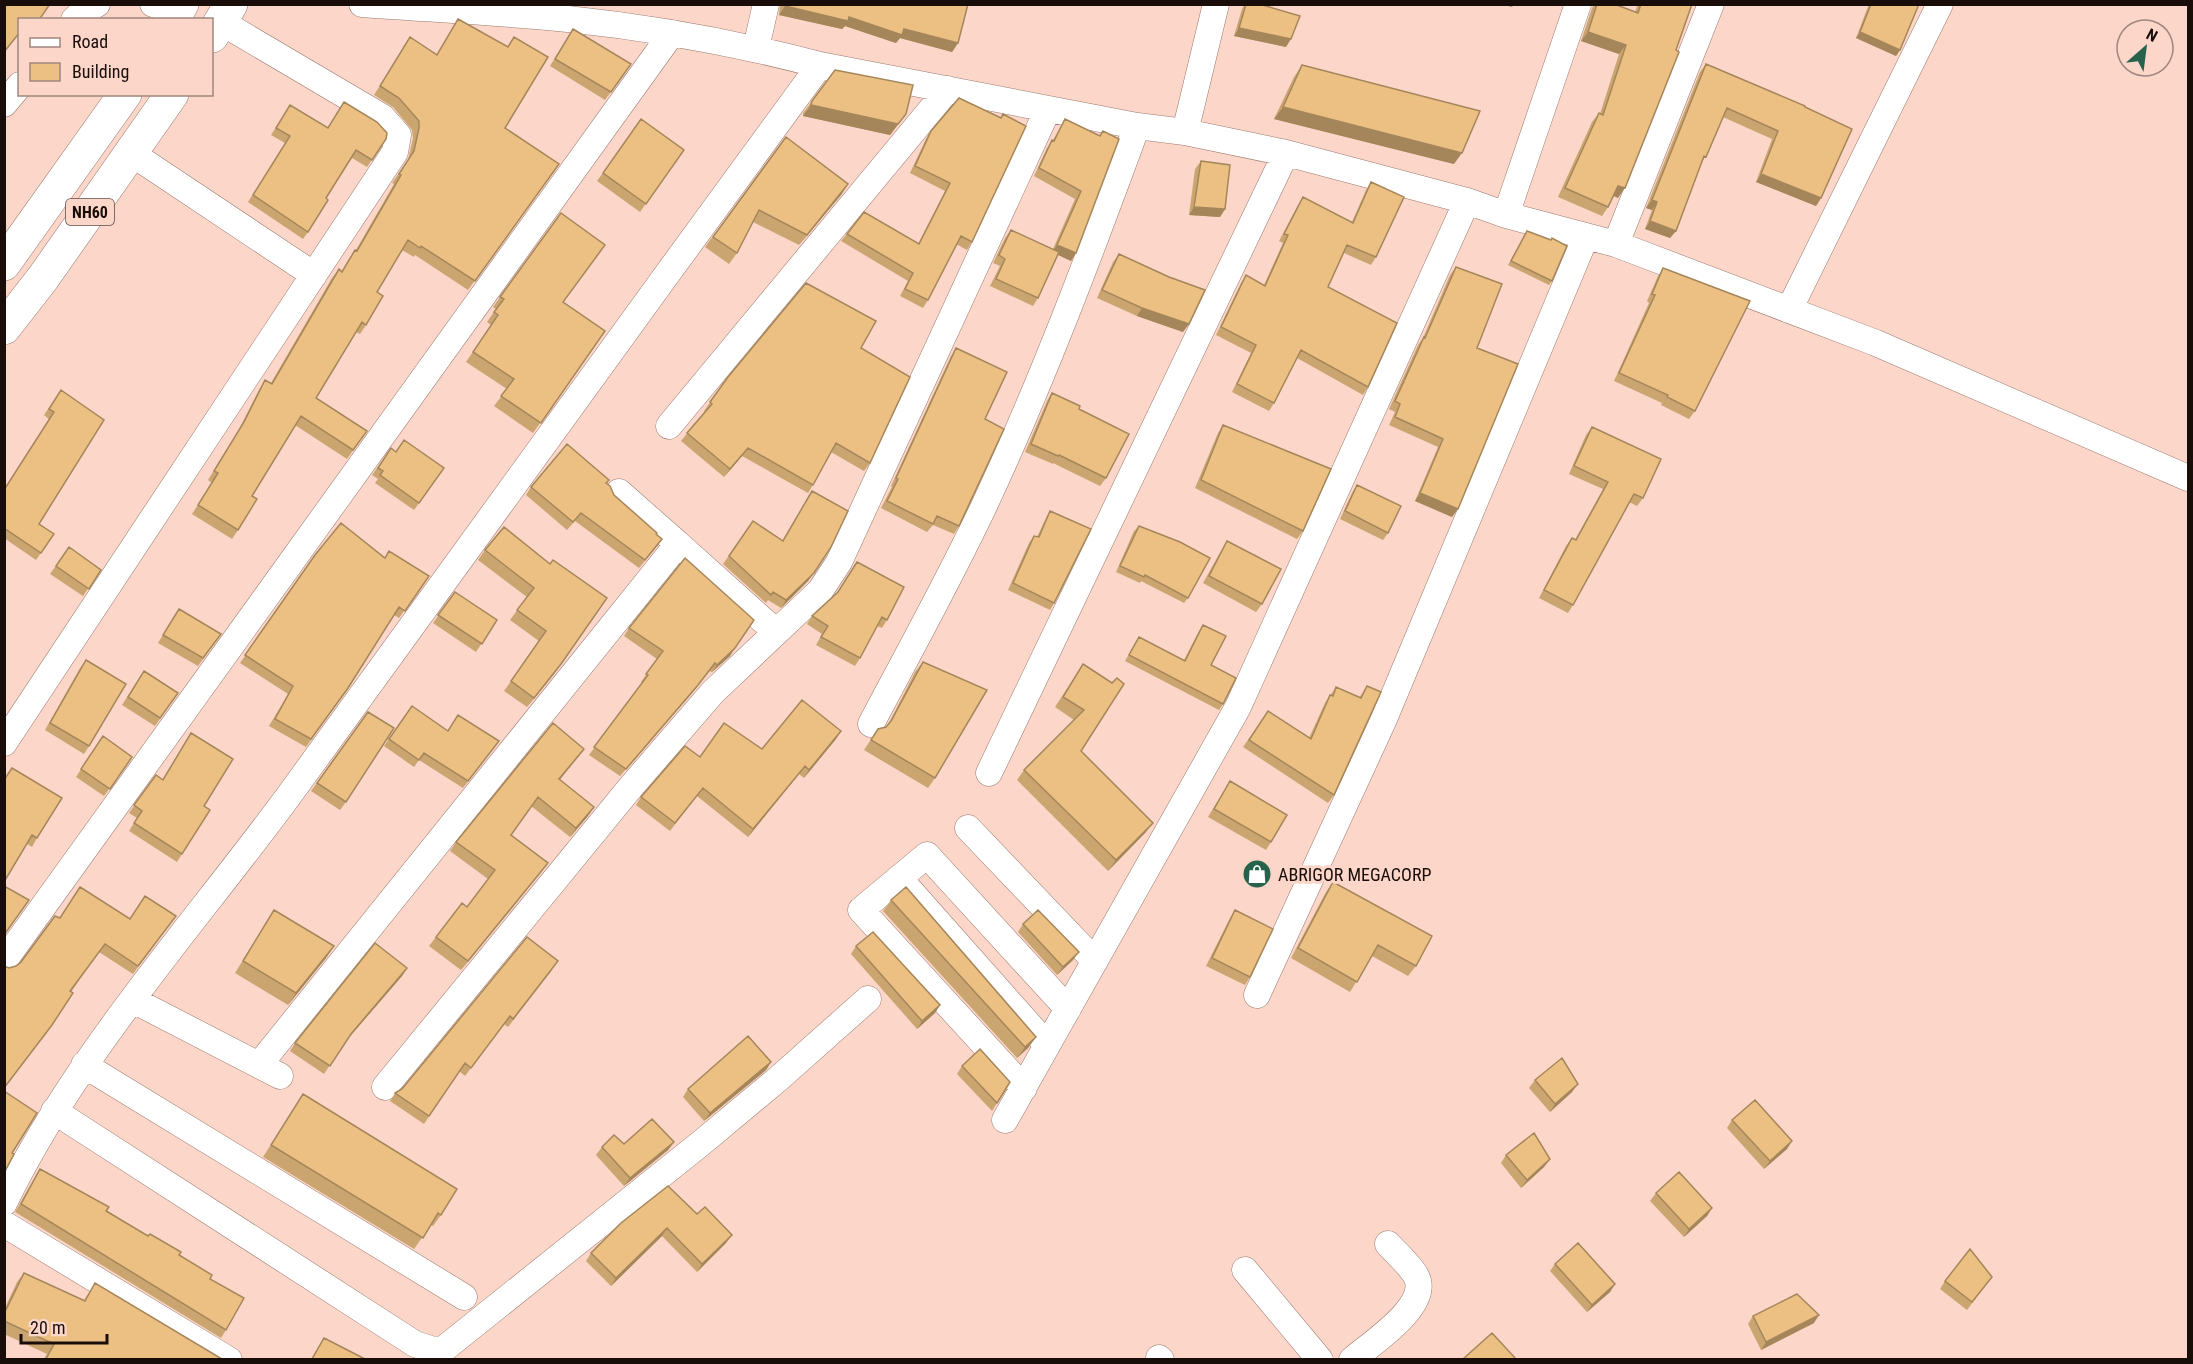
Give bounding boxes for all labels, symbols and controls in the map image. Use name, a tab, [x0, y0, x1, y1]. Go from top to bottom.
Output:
legend	[18, 18, 213, 96]
north arrow	[2115, 18, 2175, 78]
text: N	[2143, 25, 2161, 46]
text: Road	[72, 31, 108, 52]
text: Building	[72, 61, 129, 82]
road number: NH60	[66, 199, 114, 225]
shop icon: ABRIGOR MEGACORP	[1241, 858, 1273, 890]
place label: ABRIGOR MEGACORP	[1278, 864, 1431, 885]
scale bar	[21, 1307, 106, 1345]
text: 20 m	[30, 1317, 65, 1338]

